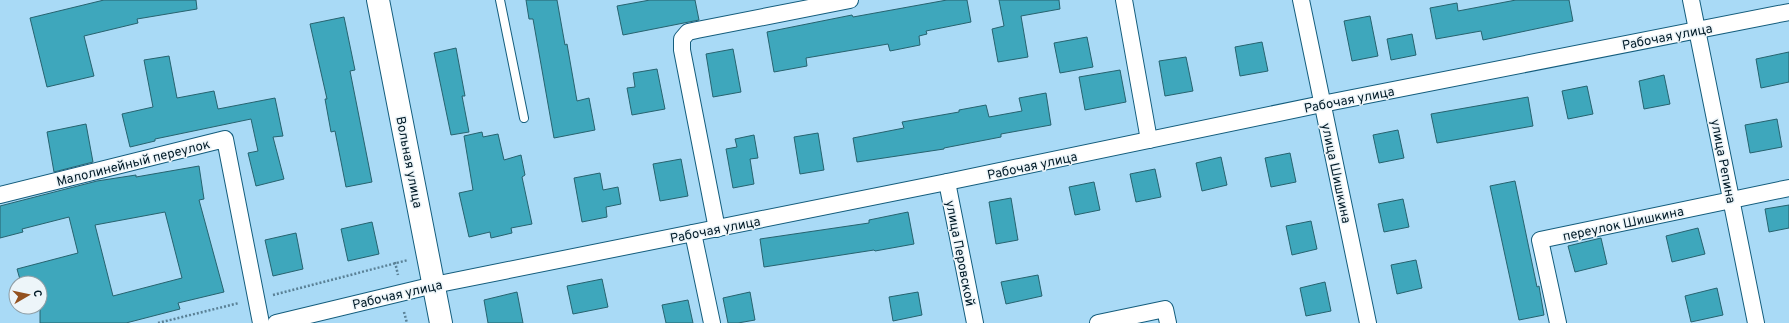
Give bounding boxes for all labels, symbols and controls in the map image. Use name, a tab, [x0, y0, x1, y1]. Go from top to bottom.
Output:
street label: Рабочая улица	[1621, 21, 1714, 55]
street label: Рабочая улица	[1303, 84, 1396, 118]
street label: Вольная улица	[391, 115, 425, 210]
street label: улица Репина	[1706, 118, 1738, 205]
street label: улица Шишкина	[1317, 122, 1353, 225]
street label: Малолинейный переулок	[55, 137, 212, 191]
street label: Рабочая улица	[986, 150, 1079, 184]
street label: улица Перовской	[941, 199, 977, 308]
street label: переулок Шишкина	[1561, 204, 1685, 246]
street label: Рабочая улица	[669, 214, 762, 248]
north arrow	[8, 275, 48, 315]
street label: Рабочая улица	[351, 278, 444, 314]
text: С	[29, 289, 44, 298]

